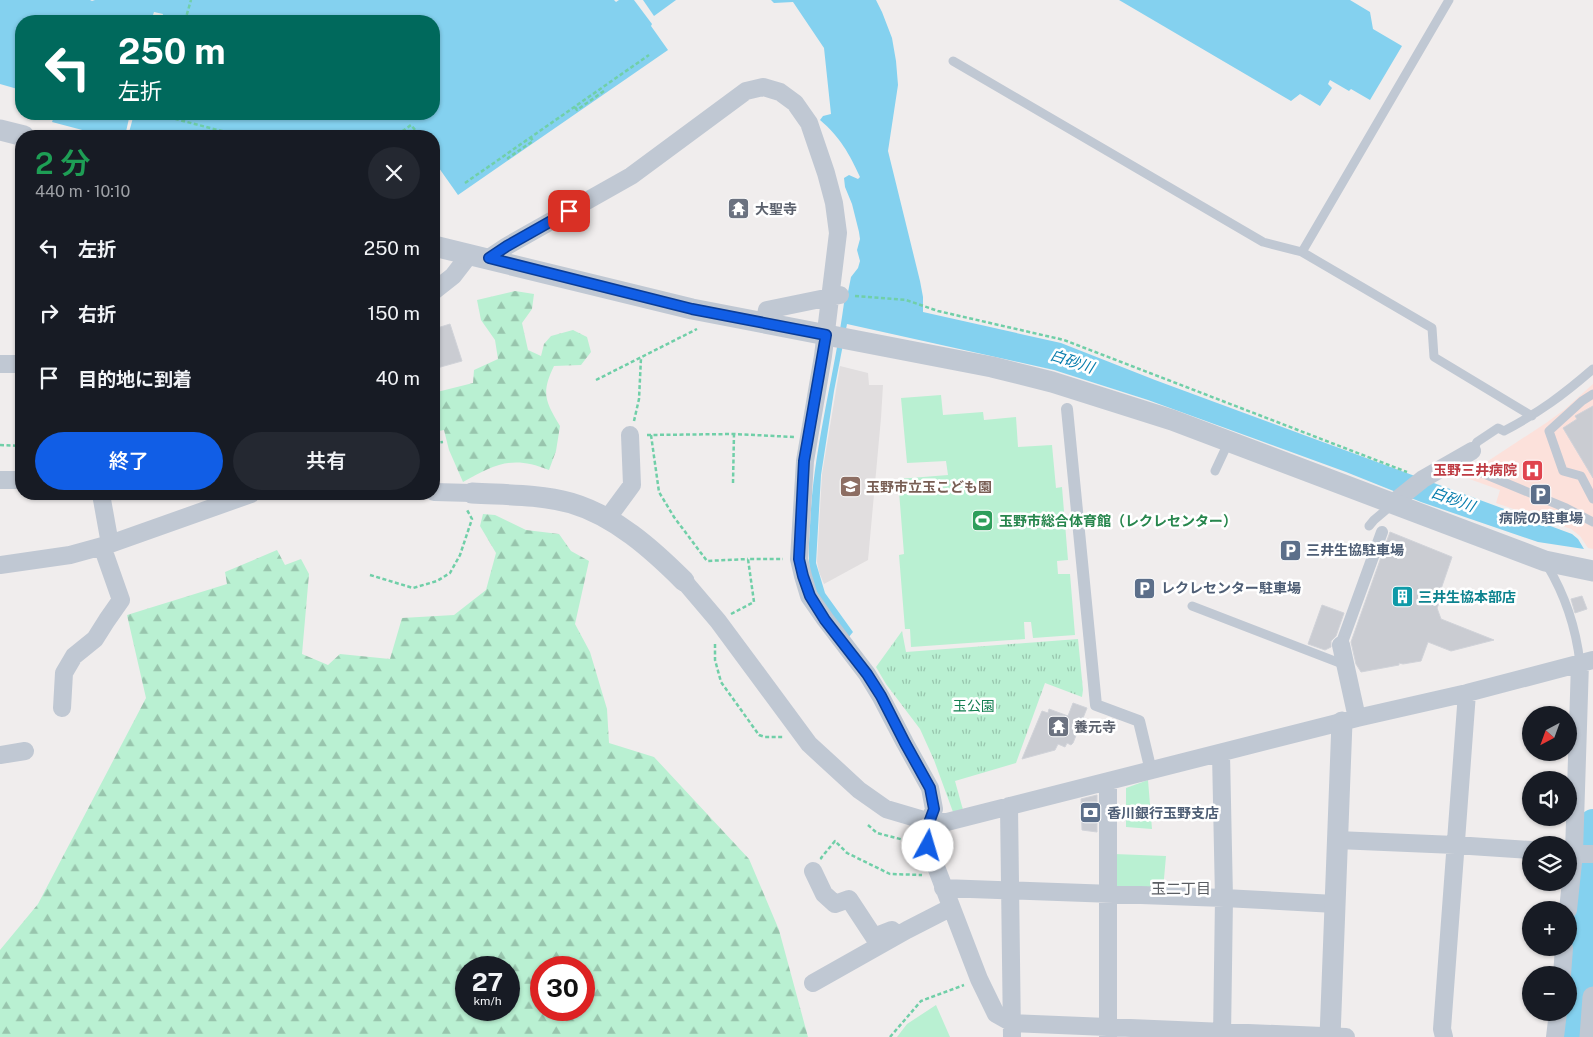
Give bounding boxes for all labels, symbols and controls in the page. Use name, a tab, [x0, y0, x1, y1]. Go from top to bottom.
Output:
text: 250 m	[118, 31, 226, 72]
icon: left	[35, 35, 100, 100]
text: 左折	[118, 78, 162, 104]
text: 2 分	[35, 145, 91, 181]
button: close	[368, 147, 420, 199]
text: 440 m · 10:10	[35, 182, 130, 201]
pin	[548, 190, 590, 232]
icon: arrive	[555, 197, 583, 225]
temple icon: 大聖寺	[727, 197, 751, 221]
place label: 大聖寺	[755, 201, 797, 217]
icon: left	[35, 234, 63, 262]
text: 250 m	[364, 237, 420, 259]
text: 左折	[78, 238, 116, 260]
icon: right	[35, 299, 63, 327]
text: 150 m	[367, 302, 420, 324]
text: 右折	[78, 303, 116, 325]
water label: 白砂川	[1048, 346, 1098, 377]
icon: arrive	[35, 364, 63, 392]
text: 40 m	[375, 367, 420, 389]
text: 目的地に到着	[78, 368, 192, 390]
button: 終了	[35, 432, 223, 490]
button: 共有	[233, 432, 420, 490]
hospital icon: 玉野三井病院	[1521, 458, 1545, 482]
place label: 玉野三井病院	[1433, 462, 1517, 478]
school or university icon: 玉野市立玉こども園	[838, 475, 862, 499]
place label: 玉野市立玉こども園	[866, 479, 992, 495]
water label: 白砂川	[1429, 483, 1479, 515]
parking icon: 病院の駐車場	[1529, 483, 1553, 507]
sports icon: 玉野市総合体育館（レクレセンター）	[971, 509, 995, 533]
place label: 病院の駐車場	[1499, 510, 1583, 526]
place label: 玉野市総合体育館（レクレセンター）	[999, 513, 1237, 529]
parking icon: 三井生協駐車場	[1278, 538, 1302, 562]
place label: 三井生協駐車場	[1306, 542, 1404, 558]
parking icon: レクレセンター駐車場	[1133, 576, 1157, 600]
place label: レクレセンター駐車場	[1161, 580, 1301, 596]
building icon: 三井生協本部店	[1390, 585, 1414, 609]
place label: 三井生協本部店	[1418, 589, 1516, 605]
park label: 玉公園	[953, 698, 995, 714]
north arrow	[1522, 706, 1578, 761]
map controls	[1522, 706, 1577, 1021]
temple icon: 養元寺	[1046, 715, 1070, 739]
place label: 養元寺	[1074, 719, 1116, 735]
button: sound	[1522, 771, 1577, 826]
bank icon: 香川銀行玉野支店	[1079, 801, 1103, 825]
place label: 香川銀行玉野支店	[1107, 805, 1219, 821]
position arrow	[901, 819, 953, 871]
button: layers	[1522, 836, 1577, 891]
district label: 玉二丁目	[1151, 880, 1211, 897]
button: +	[1522, 901, 1577, 956]
speed limit sign: 30	[530, 956, 595, 1021]
button: −	[1522, 966, 1577, 1021]
text: 27	[472, 967, 503, 997]
text: km/h	[473, 994, 502, 1008]

